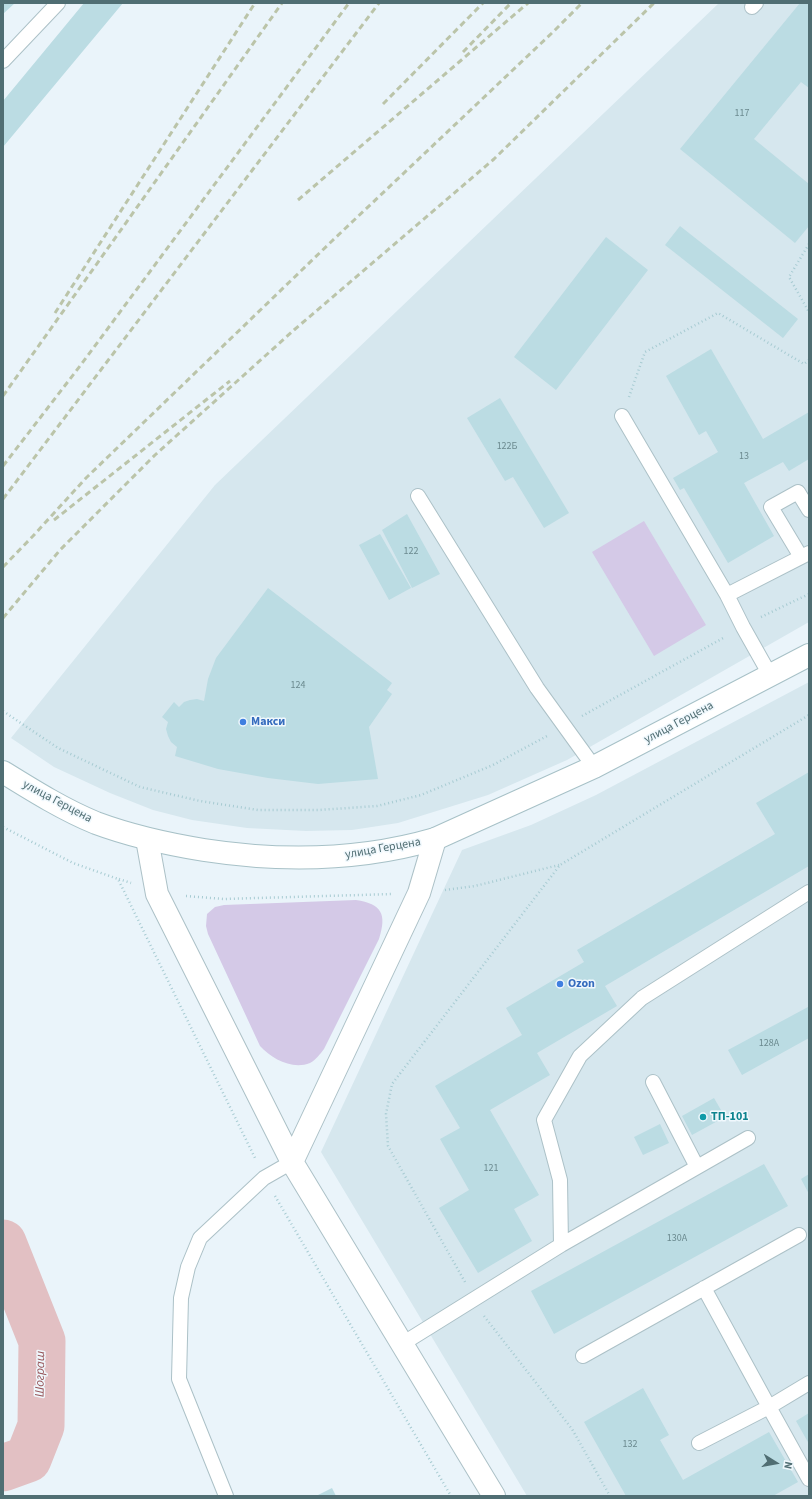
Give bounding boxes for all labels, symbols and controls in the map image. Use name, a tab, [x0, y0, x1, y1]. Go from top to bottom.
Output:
house number: 117	[735, 108, 749, 120]
house number: 122Б	[497, 441, 517, 453]
house number: 13	[739, 451, 749, 463]
house number: 122	[404, 546, 418, 558]
house number: 124	[291, 680, 305, 692]
street label: улица Герцена	[642, 699, 716, 747]
place label: Макси	[251, 715, 285, 729]
marker: Макси	[238, 717, 248, 727]
street label: улица Герцена	[20, 778, 94, 826]
street label: улица Герцена	[344, 835, 422, 863]
place label: Ozon	[568, 977, 595, 991]
marker: Ozon	[555, 979, 565, 989]
house number: 128А	[759, 1038, 779, 1050]
place label: ТП-101	[711, 1110, 749, 1124]
marker: ТП-101	[698, 1112, 708, 1122]
house number: 121	[484, 1163, 498, 1175]
house number: 130А	[667, 1233, 687, 1245]
water label: Шограш	[33, 1351, 49, 1397]
house number: 132	[623, 1439, 637, 1451]
north arrow	[756, 1443, 796, 1483]
text: N	[780, 1460, 796, 1470]

